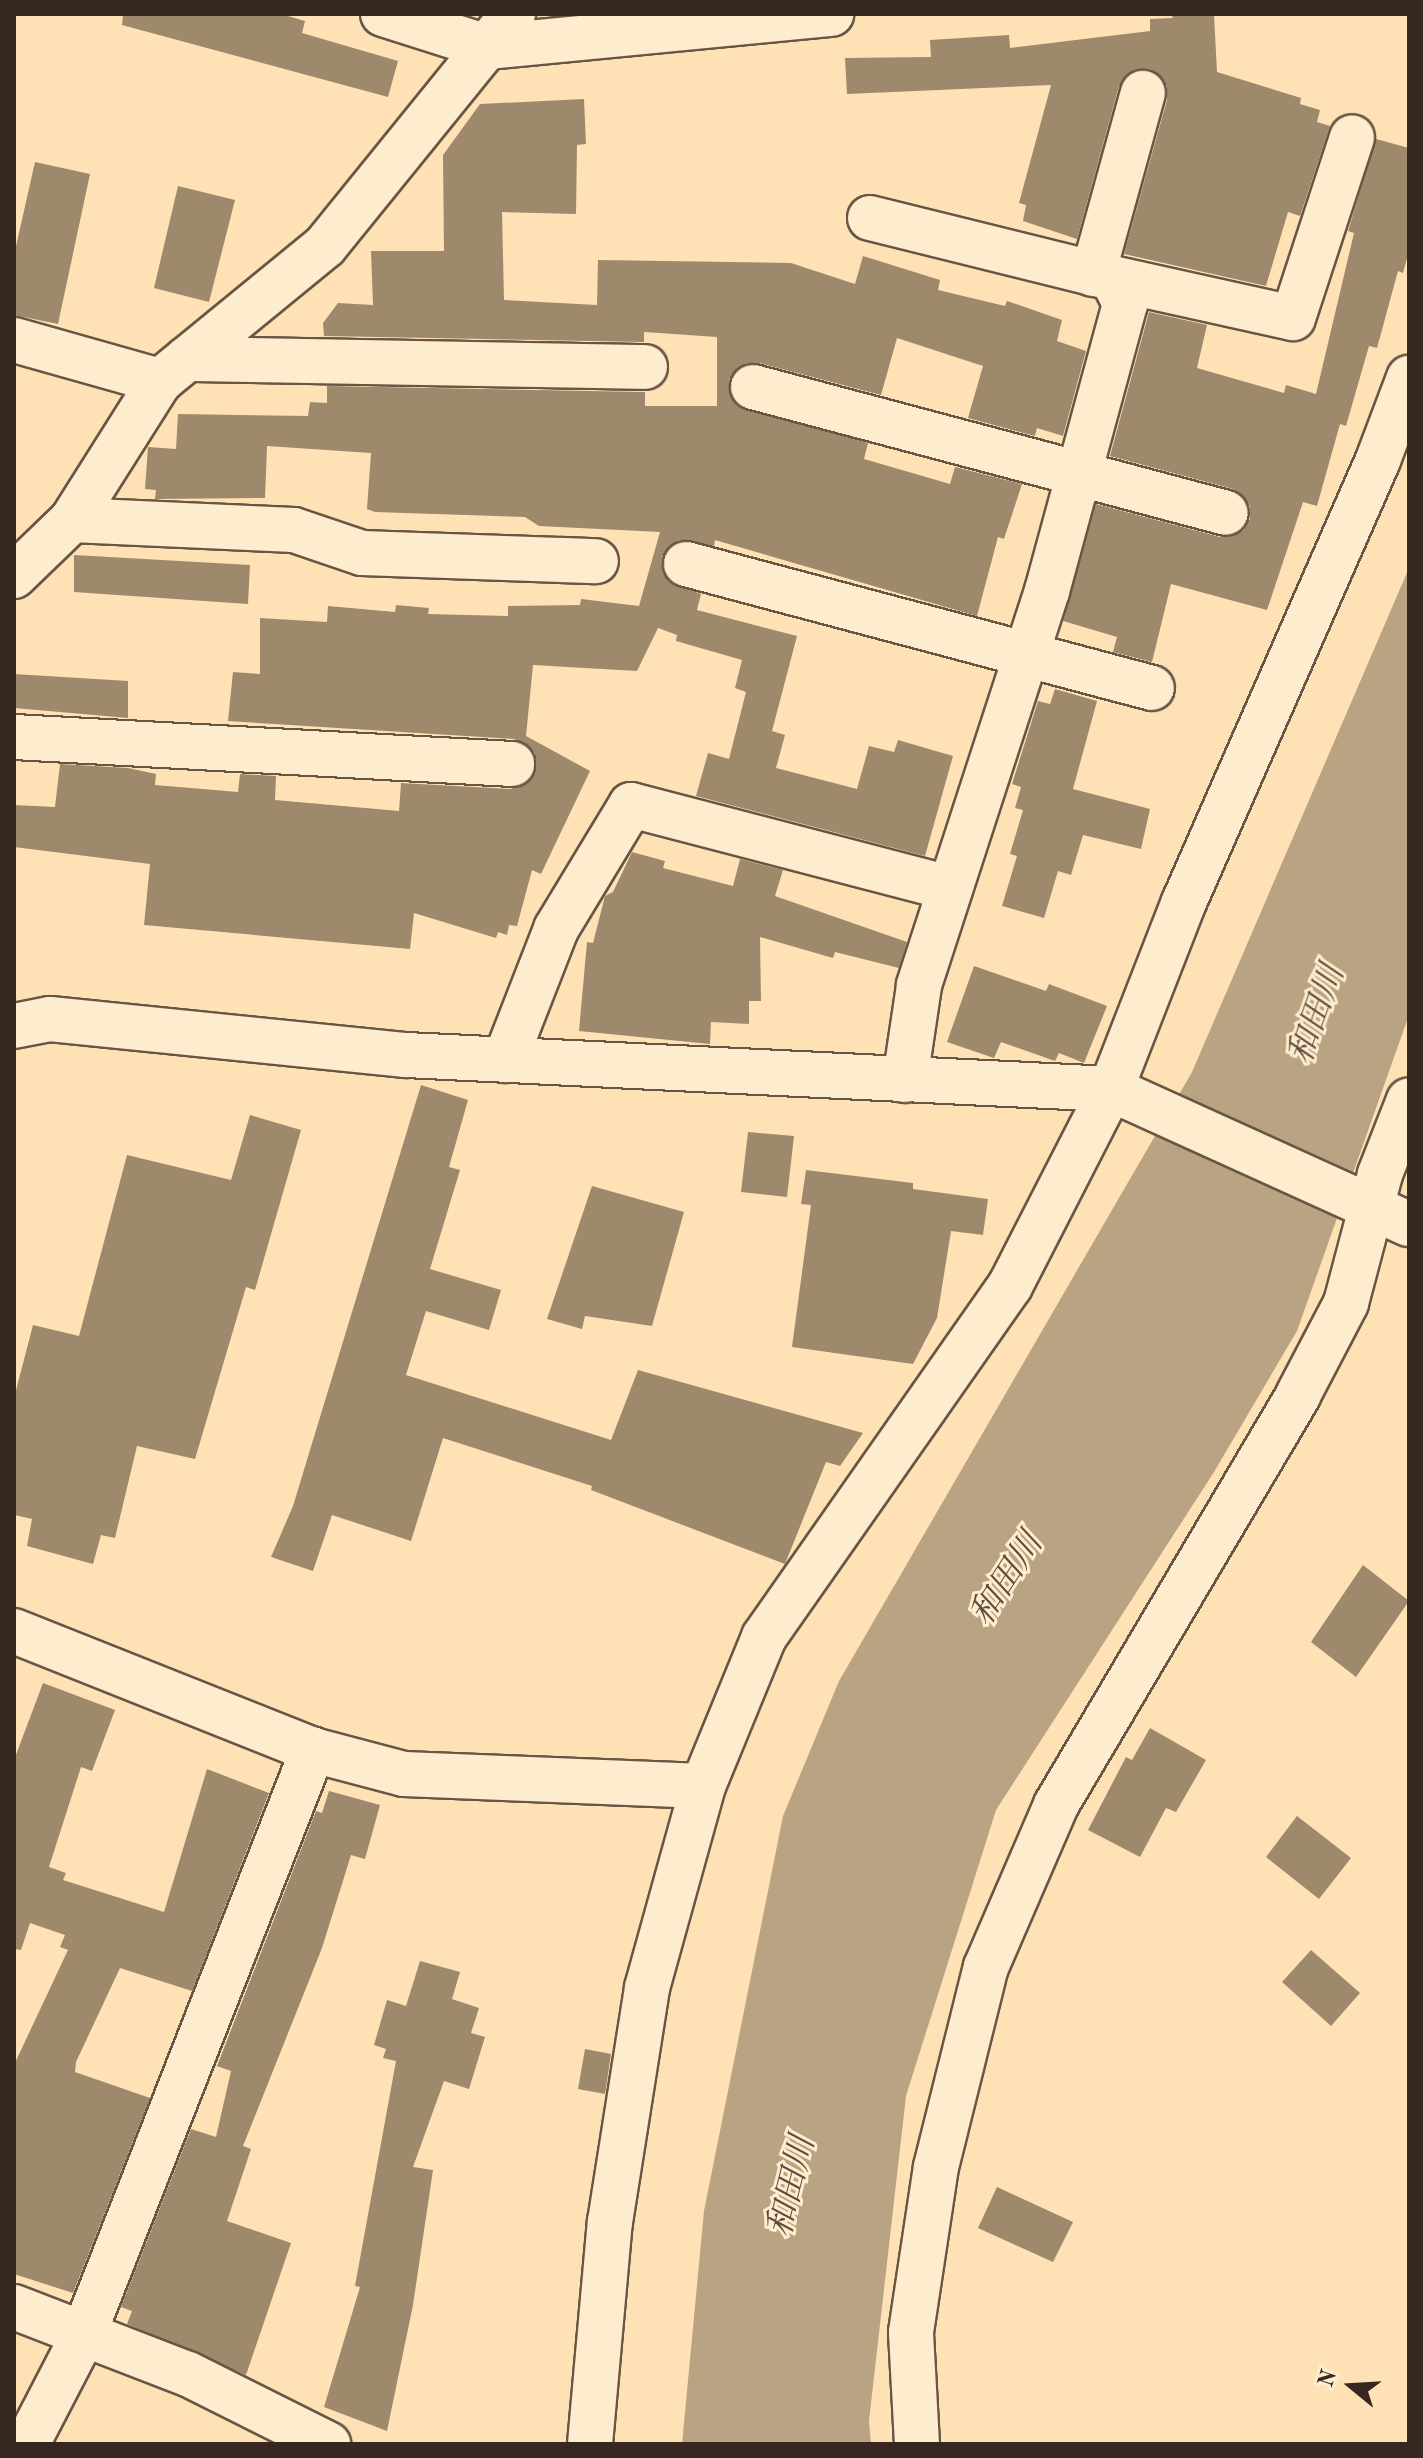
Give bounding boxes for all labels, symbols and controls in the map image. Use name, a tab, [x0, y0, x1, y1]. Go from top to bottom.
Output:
water label: 和田川	[1281, 960, 1355, 1070]
water label: 和田川	[963, 1526, 1053, 1634]
water label: 和田川	[761, 2133, 825, 2241]
north arrow	[1311, 2346, 1391, 2426]
text: N	[1315, 2367, 1341, 2390]

